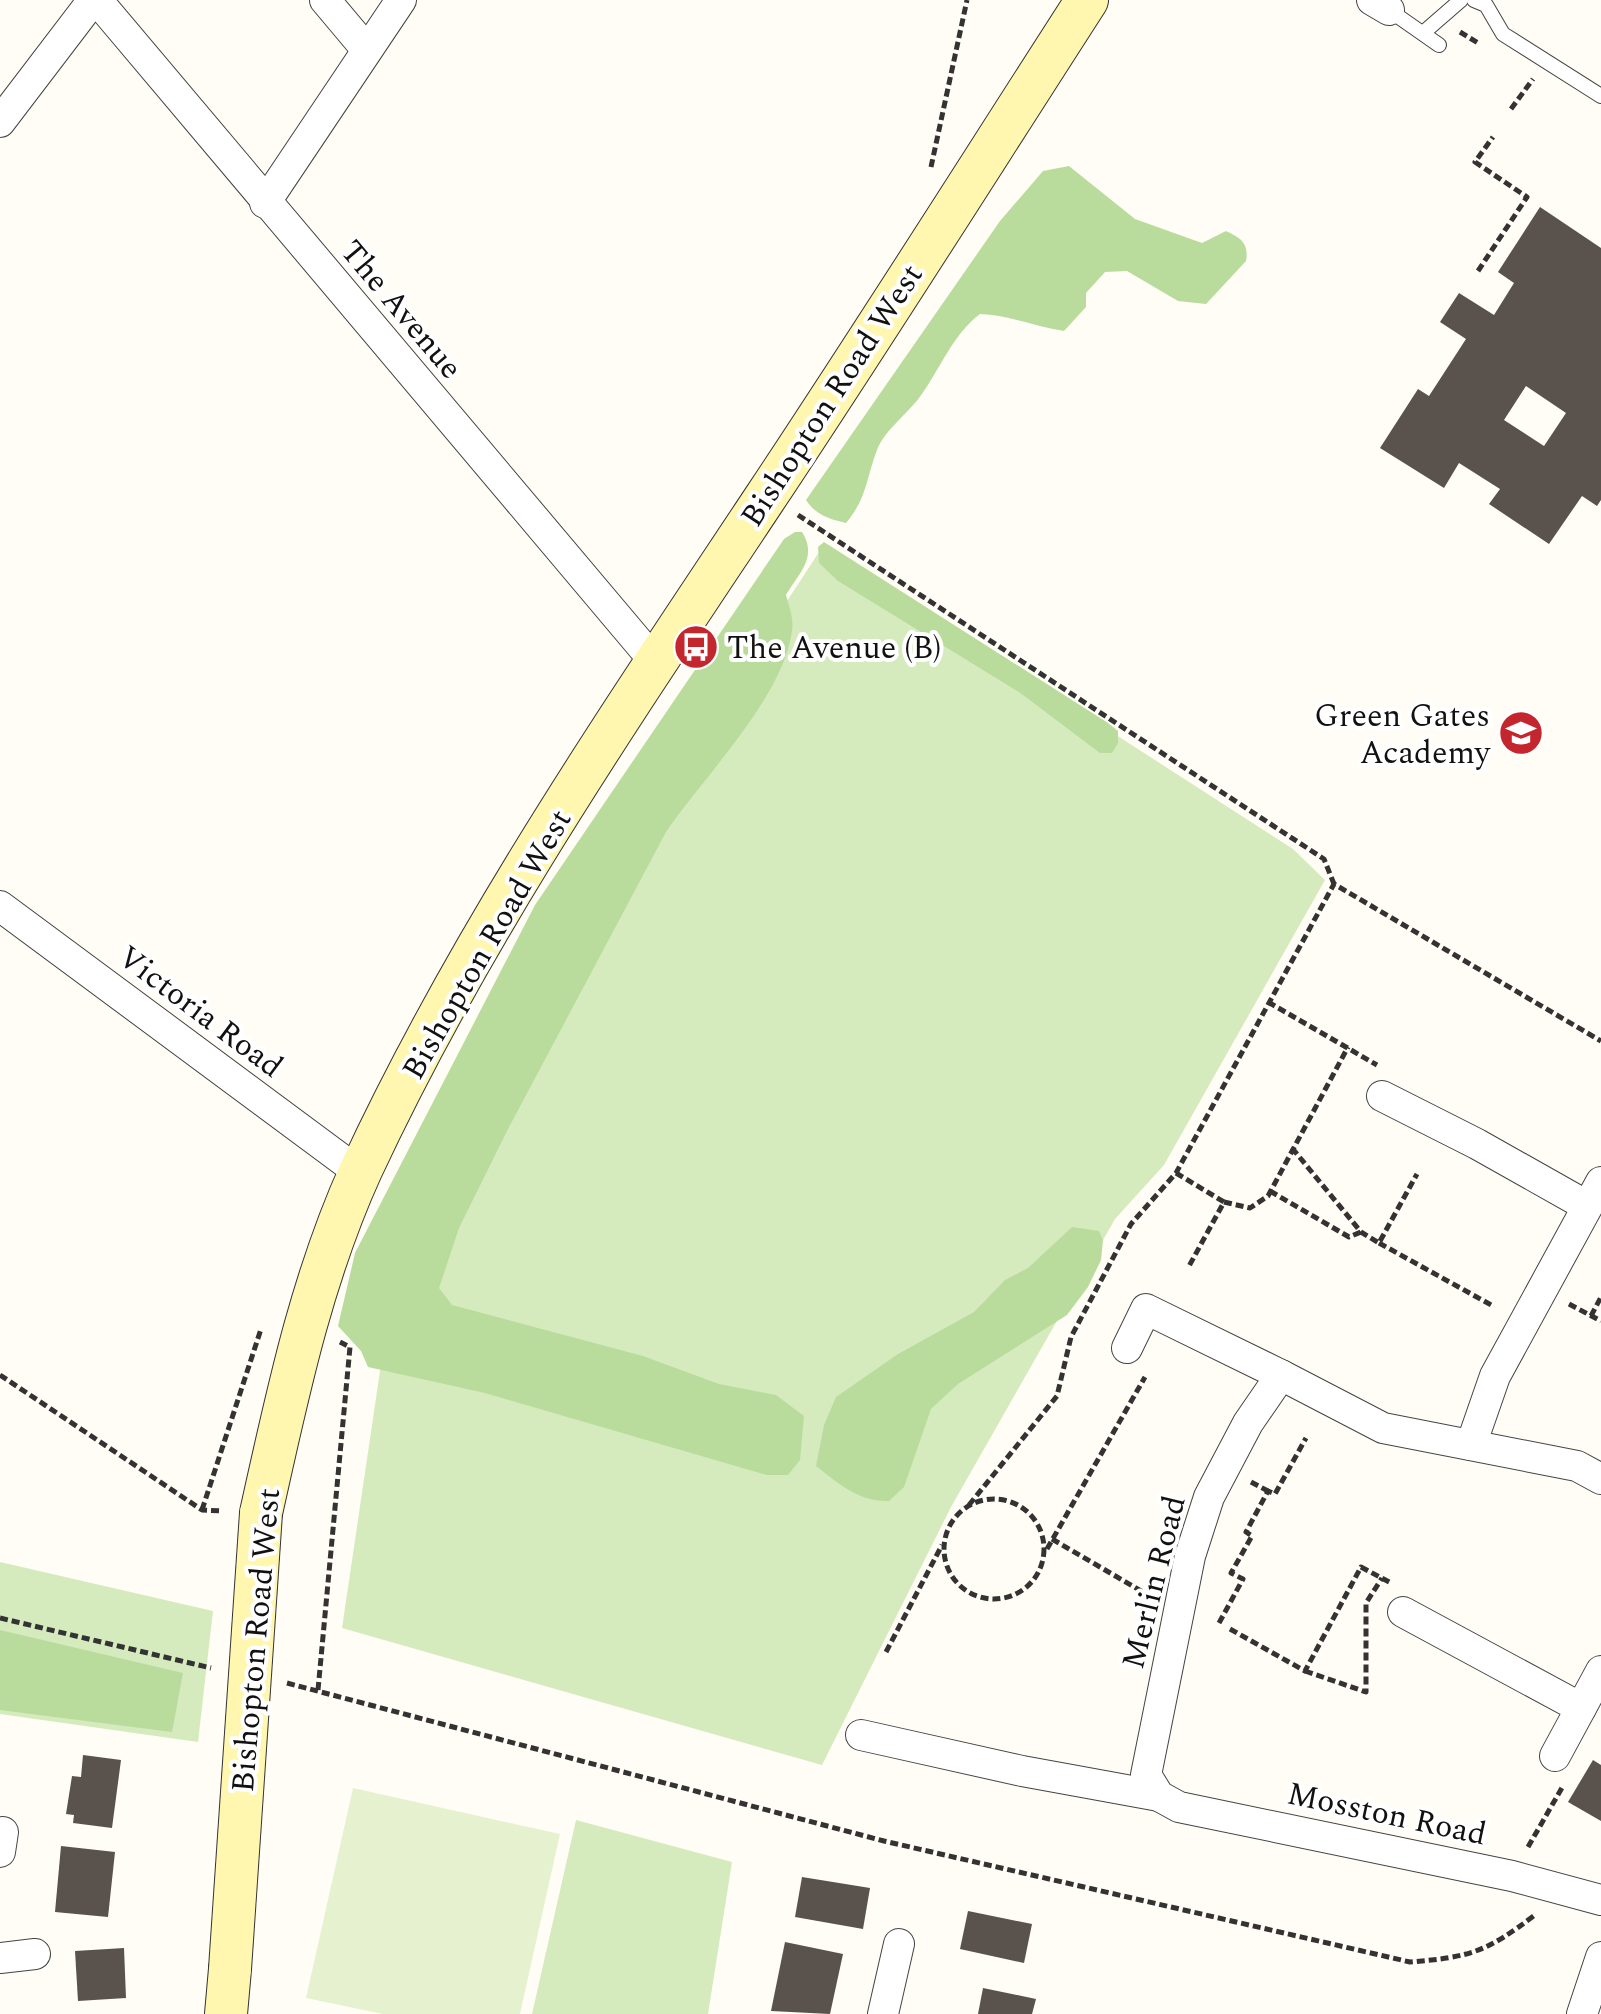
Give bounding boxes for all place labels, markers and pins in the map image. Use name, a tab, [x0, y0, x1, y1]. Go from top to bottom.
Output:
bus stop icon: The Avenue (B)	[672, 623, 720, 671]
place label: The Avenue (B)	[727, 624, 941, 673]
place label: Green Gates Academy	[1314, 692, 1492, 778]
school or university icon: Green Gates Academy	[1497, 709, 1545, 757]

